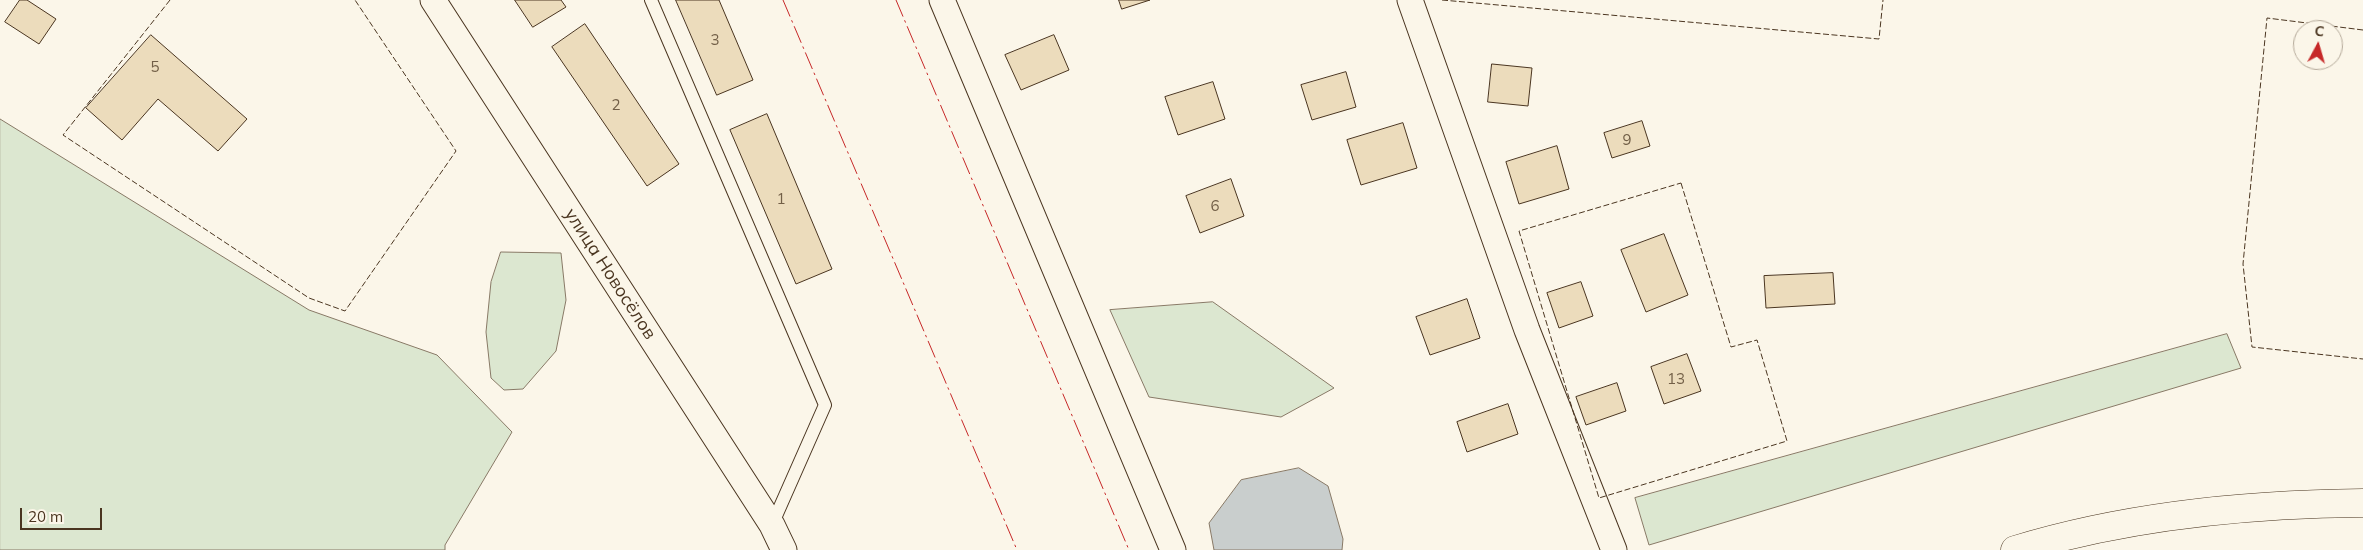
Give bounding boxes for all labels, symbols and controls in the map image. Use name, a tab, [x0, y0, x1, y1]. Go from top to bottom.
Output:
north arrow	[2293, 20, 2343, 70]
text: С	[2314, 22, 2325, 41]
house number: 3	[711, 31, 719, 49]
house number: 5	[151, 58, 159, 76]
house number: 2	[612, 96, 620, 114]
house number: 9	[1623, 131, 1631, 149]
house number: 1	[777, 190, 785, 208]
house number: 6	[1211, 197, 1219, 215]
street label: улица Новосёлов	[560, 204, 660, 344]
house number: 13	[1667, 370, 1685, 388]
scale bar	[22, 498, 105, 530]
text: 20 m	[28, 507, 63, 526]

